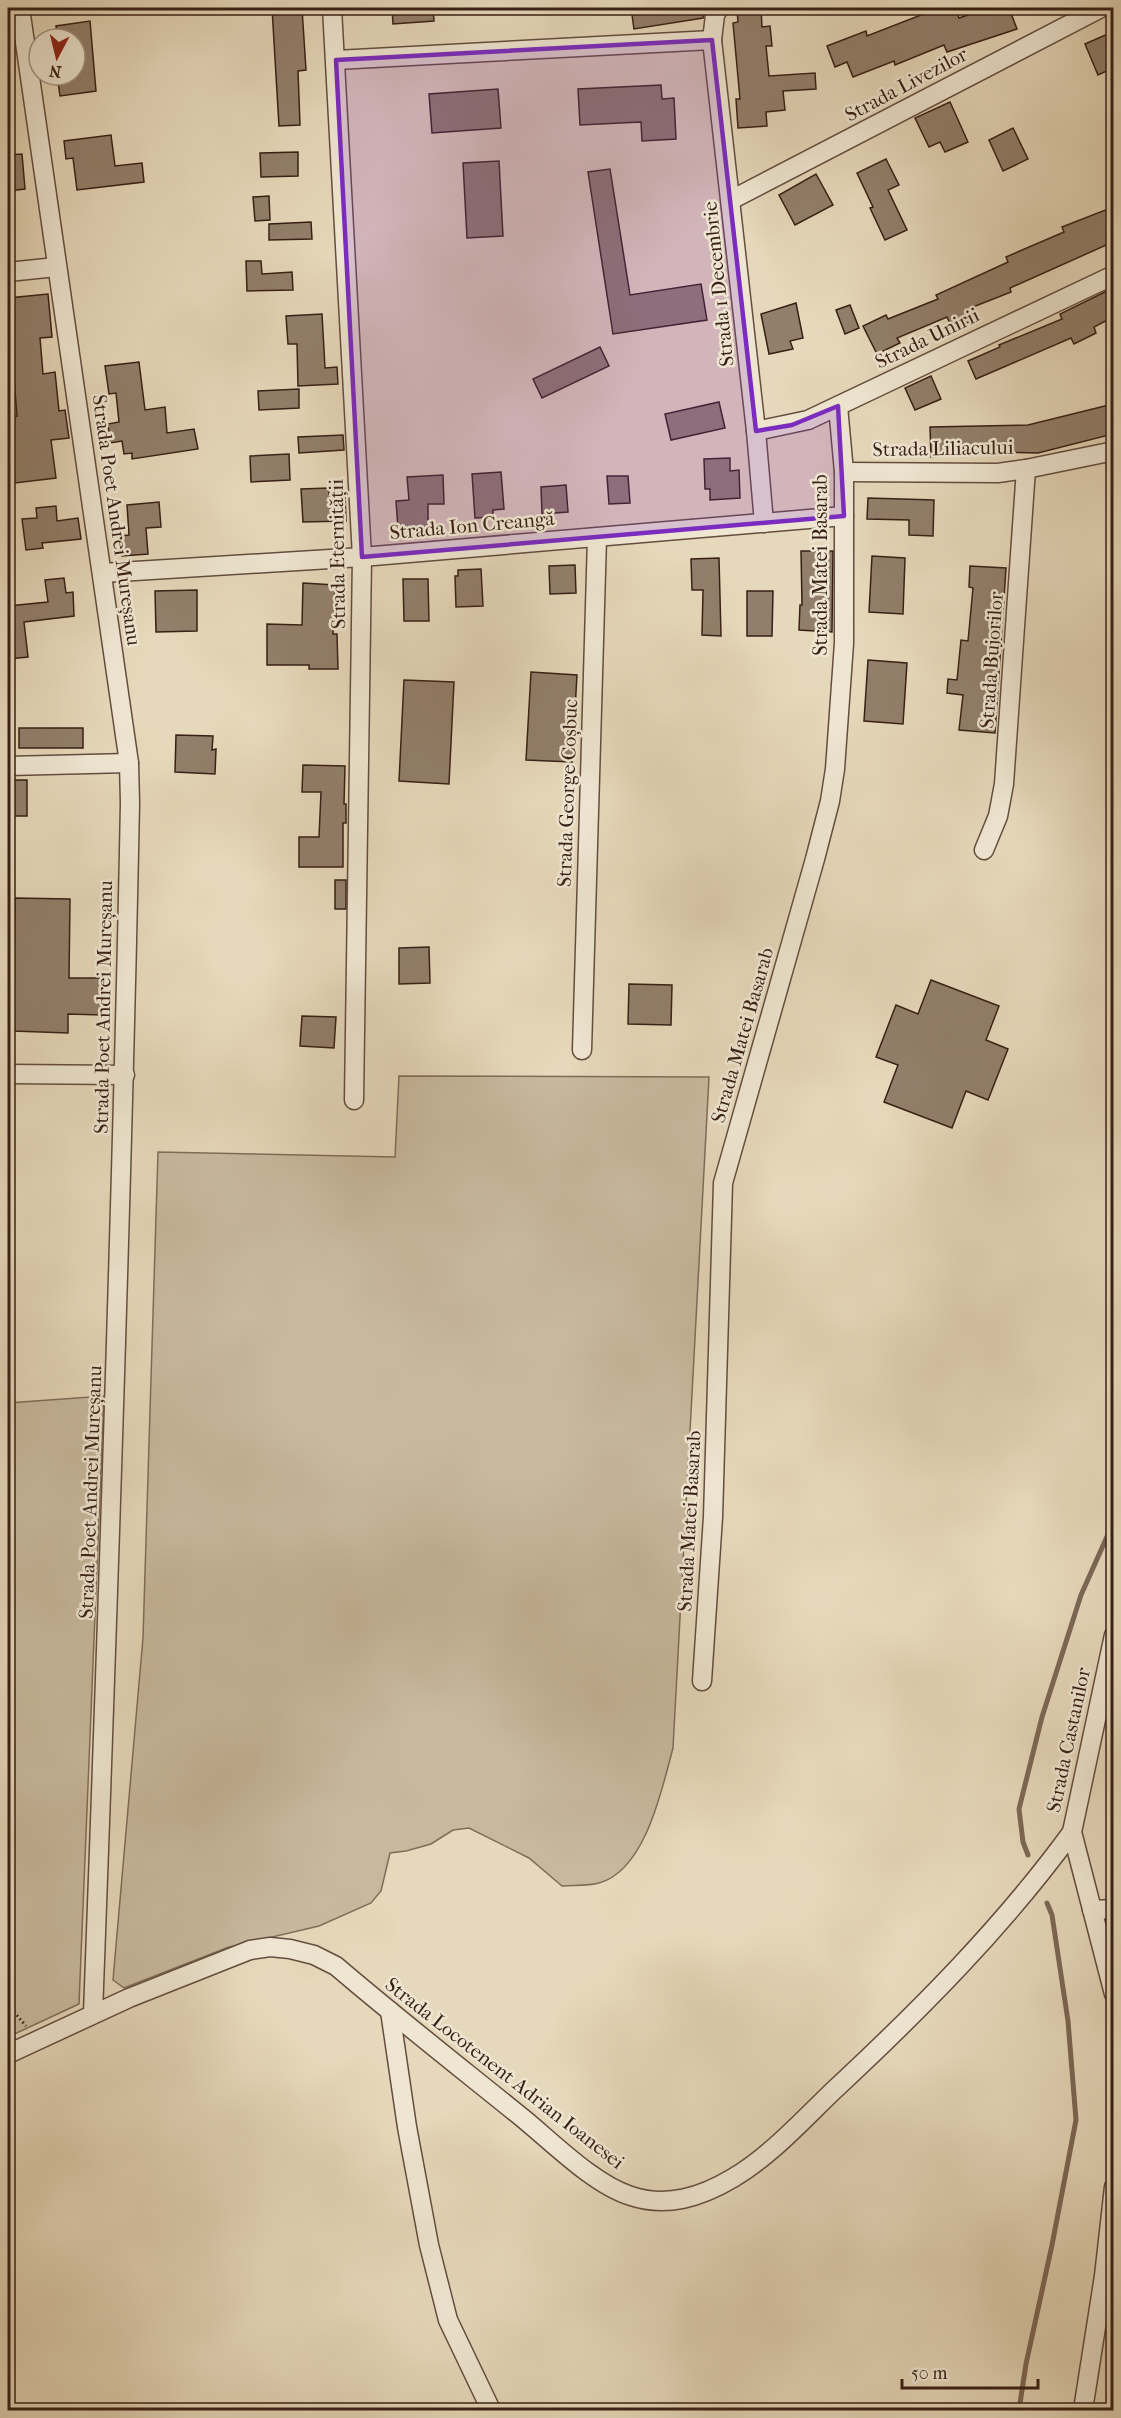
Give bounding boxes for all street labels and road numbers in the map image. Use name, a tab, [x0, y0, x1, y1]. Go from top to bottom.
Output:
street label: Strada Livezilor	[841, 42, 972, 126]
street label: Strada 1 Decembrie	[698, 200, 739, 368]
street label: Strada Unirii	[871, 303, 983, 374]
street label: Strada Poet Andrei Mureșanu	[87, 393, 146, 648]
street label: Strada Liliacului	[872, 436, 1014, 461]
street label: Strada Matei Basarab	[809, 474, 832, 656]
street label: Strada Eternității	[325, 479, 351, 629]
street label: Strada Ion Creangă	[389, 507, 556, 544]
street label: Strada Bujorilor	[975, 590, 1008, 729]
street label: Strada George Coșbuc	[553, 698, 582, 888]
street label: Strada Poet Andrei Mureșanu	[90, 879, 117, 1134]
street label: Strada Matei Basarab	[706, 945, 779, 1126]
street label: Strada Poet Andrei Mureșanu	[75, 1364, 106, 1619]
street label: Strada Matei Basarab	[673, 1430, 706, 1612]
street label: Strada Castanilor	[1042, 1665, 1095, 1815]
street label: Strada Locotenent Adrian Ioanesei	[381, 1973, 629, 2174]

